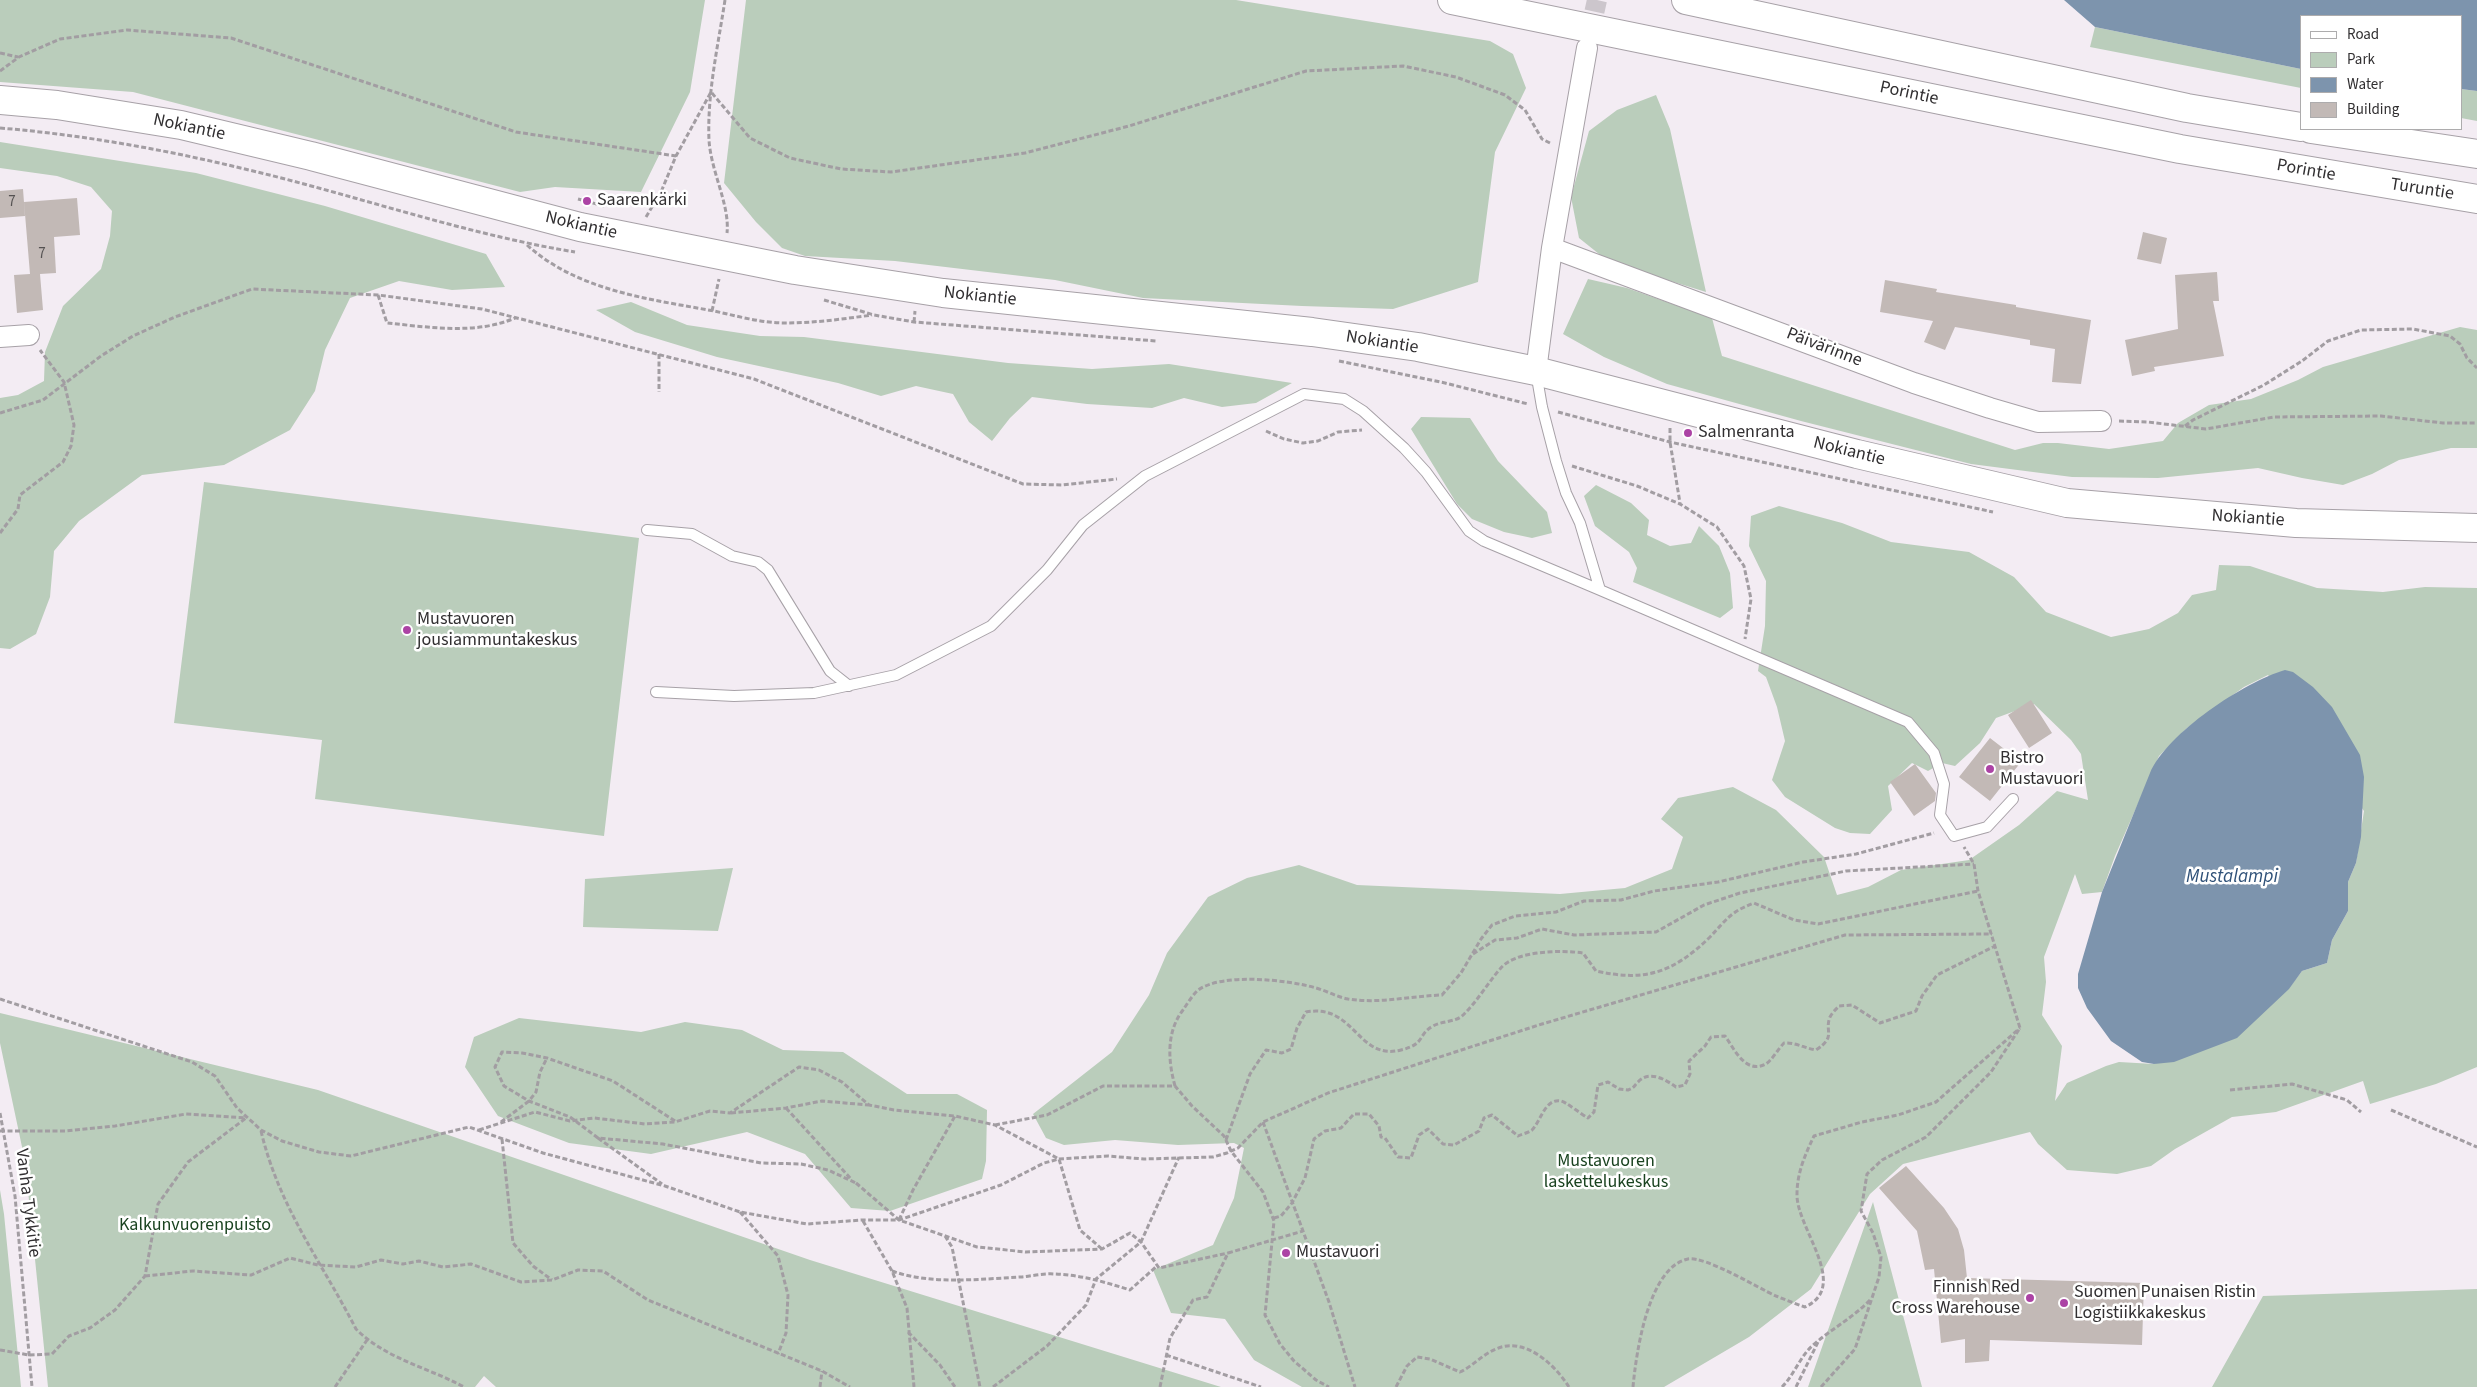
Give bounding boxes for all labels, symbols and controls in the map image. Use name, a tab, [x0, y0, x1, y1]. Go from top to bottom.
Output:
legend	[2300, 15, 2462, 130]
text: Road	[2347, 24, 2379, 45]
text: Park	[2347, 49, 2375, 70]
text: Water	[2347, 74, 2383, 95]
street label: Porintie	[1878, 77, 1940, 111]
text: Building	[2347, 99, 2399, 120]
street label: Nokiantie	[151, 110, 227, 146]
street label: Porintie	[2275, 155, 2337, 187]
street label: Turuntie	[2389, 174, 2455, 206]
place label: Saarenkärki	[597, 190, 687, 212]
house number: 7	[8, 194, 16, 212]
marker: Saarenkärki	[581, 195, 593, 207]
street label: Nokiantie	[543, 207, 619, 245]
house number: 7	[38, 246, 46, 264]
street label: Nokiantie	[943, 282, 1017, 312]
street label: Päivärinne	[1783, 324, 1865, 372]
street label: Nokiantie	[1344, 327, 1420, 359]
place label: Salmenranta	[1698, 422, 1794, 444]
marker: Salmenranta	[1682, 427, 1694, 439]
street label: Nokiantie	[1811, 433, 1887, 471]
street label: Nokiantie	[2211, 506, 2285, 532]
place label: Mustavuoren jousiammuntakeskus	[417, 609, 577, 652]
marker: Mustavuoren jousiammuntakeskus	[401, 624, 413, 636]
place label: Bistro Mustavuori	[2000, 748, 2083, 791]
marker: Bistro Mustavuori	[1984, 763, 1996, 775]
water label: Mustalampi	[2186, 867, 2278, 889]
street label: Vanha Tykkitie	[10, 1147, 44, 1259]
park label: Mustavuoren laskettelukeskus	[1544, 1151, 1668, 1194]
park label: Kalkunvuorenpuisto	[119, 1215, 271, 1237]
place label: Mustavuori	[1296, 1242, 1379, 1264]
marker: Mustavuori	[1280, 1247, 1292, 1259]
place label: Finnish Red Cross Warehouse	[1892, 1277, 2020, 1320]
place label: Suomen Punaisen Ristin Logistiikkakeskus	[2074, 1282, 2256, 1325]
marker: Finnish Red Cross Warehouse	[2024, 1292, 2036, 1304]
marker: Suomen Punaisen Ristin Logistiikkakeskus	[2058, 1297, 2070, 1309]

